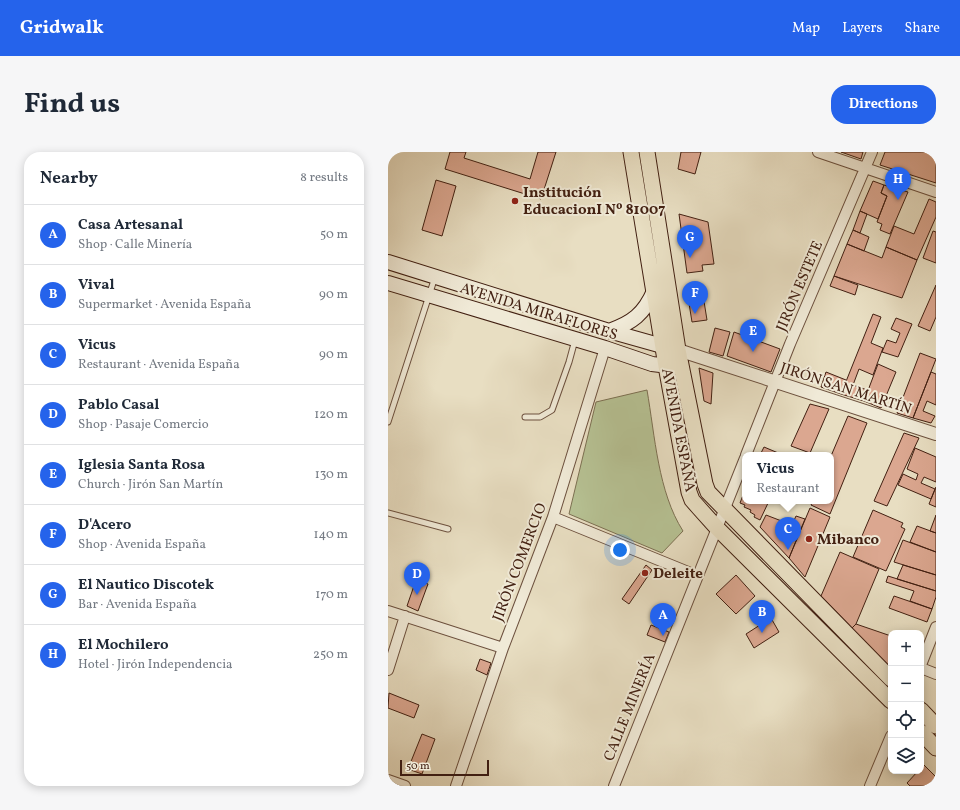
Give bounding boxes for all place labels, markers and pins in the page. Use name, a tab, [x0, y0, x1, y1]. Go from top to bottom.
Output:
pin: H	[885, 167, 911, 200]
place label: Institución EducacionI Nº 81007	[523, 183, 665, 221]
marker: Institución EducacionI Nº 81007	[510, 196, 520, 206]
pin: G	[677, 225, 703, 258]
pin: F	[682, 281, 708, 314]
pin: E	[740, 319, 766, 352]
pin: C	[775, 517, 801, 550]
place label: Mibanco	[817, 530, 880, 551]
marker: Mibanco	[804, 534, 814, 544]
pin: D	[404, 562, 430, 595]
place label: Deleite	[653, 564, 703, 585]
marker: Deleite	[640, 568, 650, 578]
pin: B	[749, 600, 775, 633]
pin: A	[650, 603, 676, 636]

